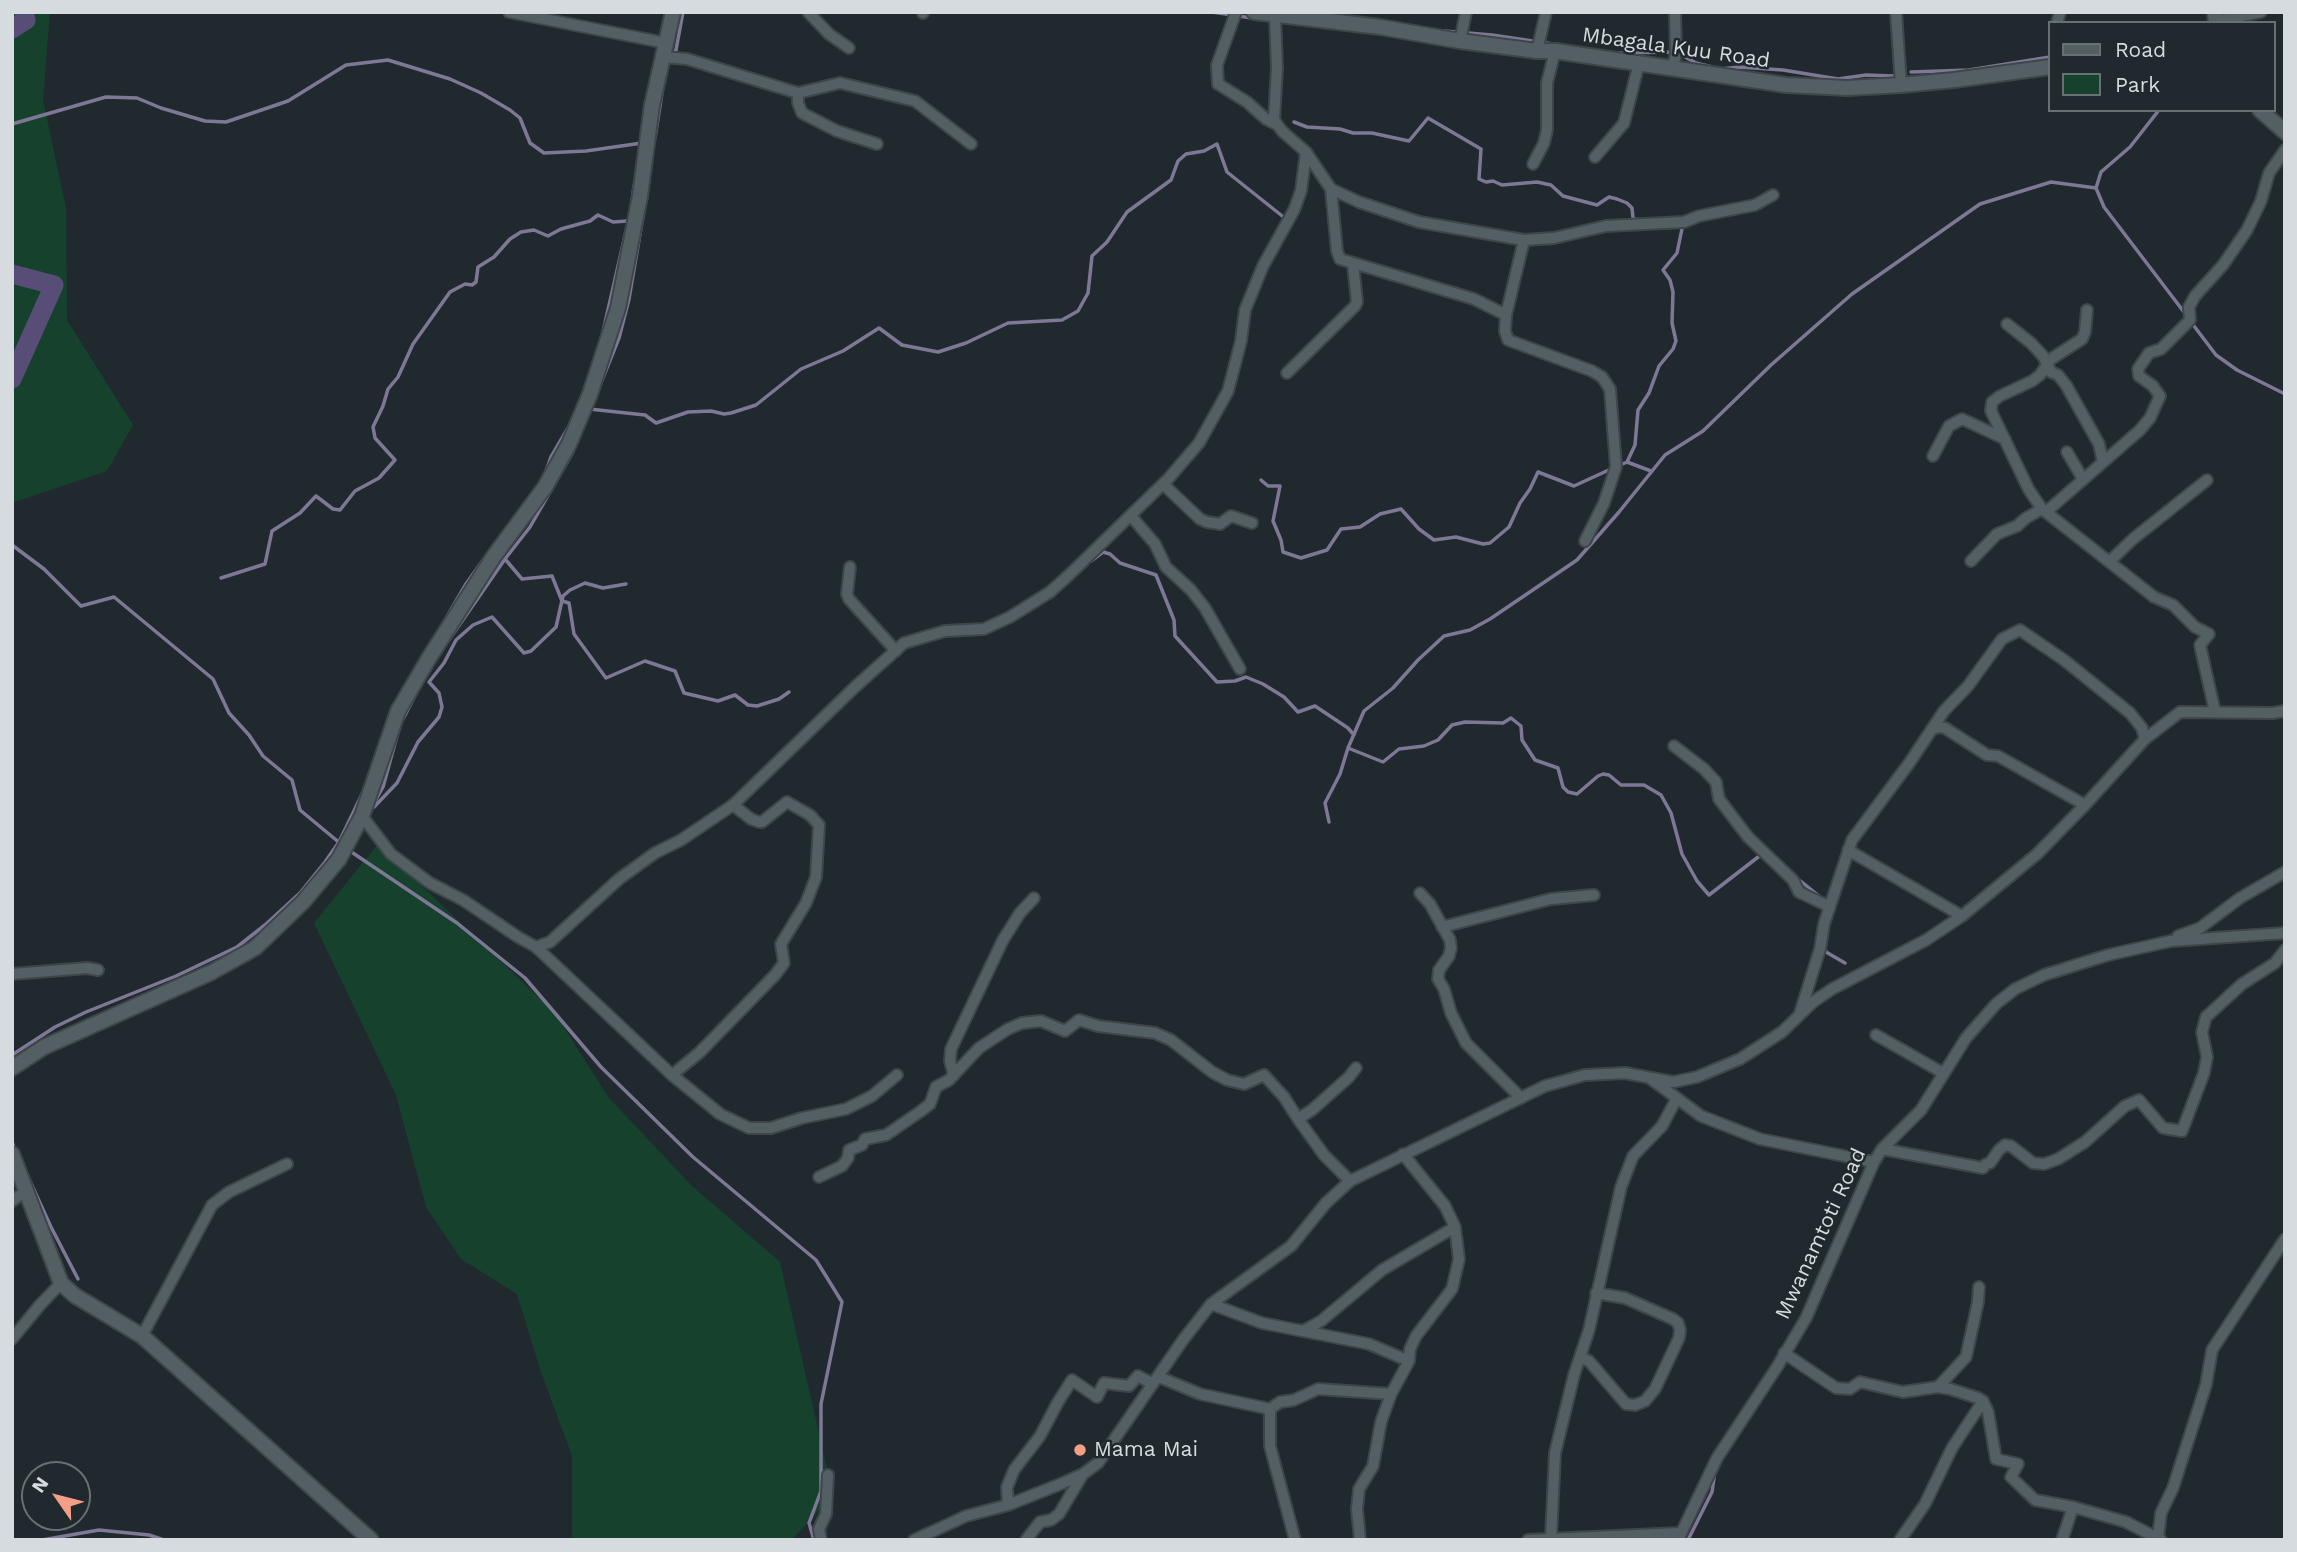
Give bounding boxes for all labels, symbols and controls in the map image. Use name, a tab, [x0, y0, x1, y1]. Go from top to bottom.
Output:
legend	[2048, 21, 2276, 112]
street label: Mbagala Kuu Road	[1581, 22, 1771, 74]
text: Road	[2115, 37, 2166, 62]
text: Park	[2115, 72, 2160, 97]
street label: Mwanamtoti Road	[1770, 1144, 1872, 1324]
place label: Mama Mai	[1094, 1437, 1198, 1463]
marker: Mama Mai	[1072, 1442, 1088, 1458]
north arrow	[21, 1461, 91, 1531]
text: N	[27, 1472, 53, 1497]

